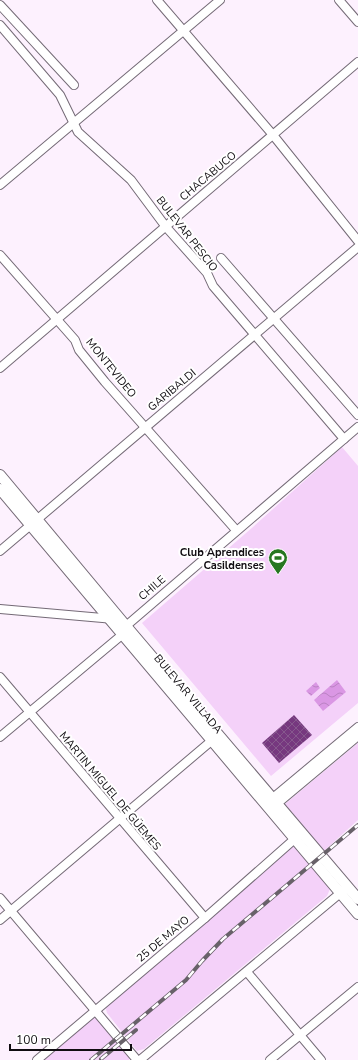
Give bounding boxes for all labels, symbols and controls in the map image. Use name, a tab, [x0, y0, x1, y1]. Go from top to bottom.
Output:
street label: CHACABUCO	[176, 148, 240, 204]
street label: BULEVAR PESCIO	[153, 193, 221, 275]
street label: MONTEVIDEO	[82, 335, 140, 401]
street label: GARIBALDI	[145, 365, 199, 415]
place label: Club Aprendices Casildenses	[180, 545, 264, 573]
sports icon: Club Aprendices Casildenses	[267, 547, 289, 575]
street label: CHILE	[135, 572, 169, 604]
street label: BULEVAR VILLADA	[150, 651, 226, 737]
street label: MARTIN MIGUEL DE GÜEMES	[56, 728, 164, 854]
street label: 25 DE MAYO	[133, 912, 193, 966]
scale bar	[10, 1026, 131, 1052]
text: 100 m	[16, 1032, 51, 1048]

